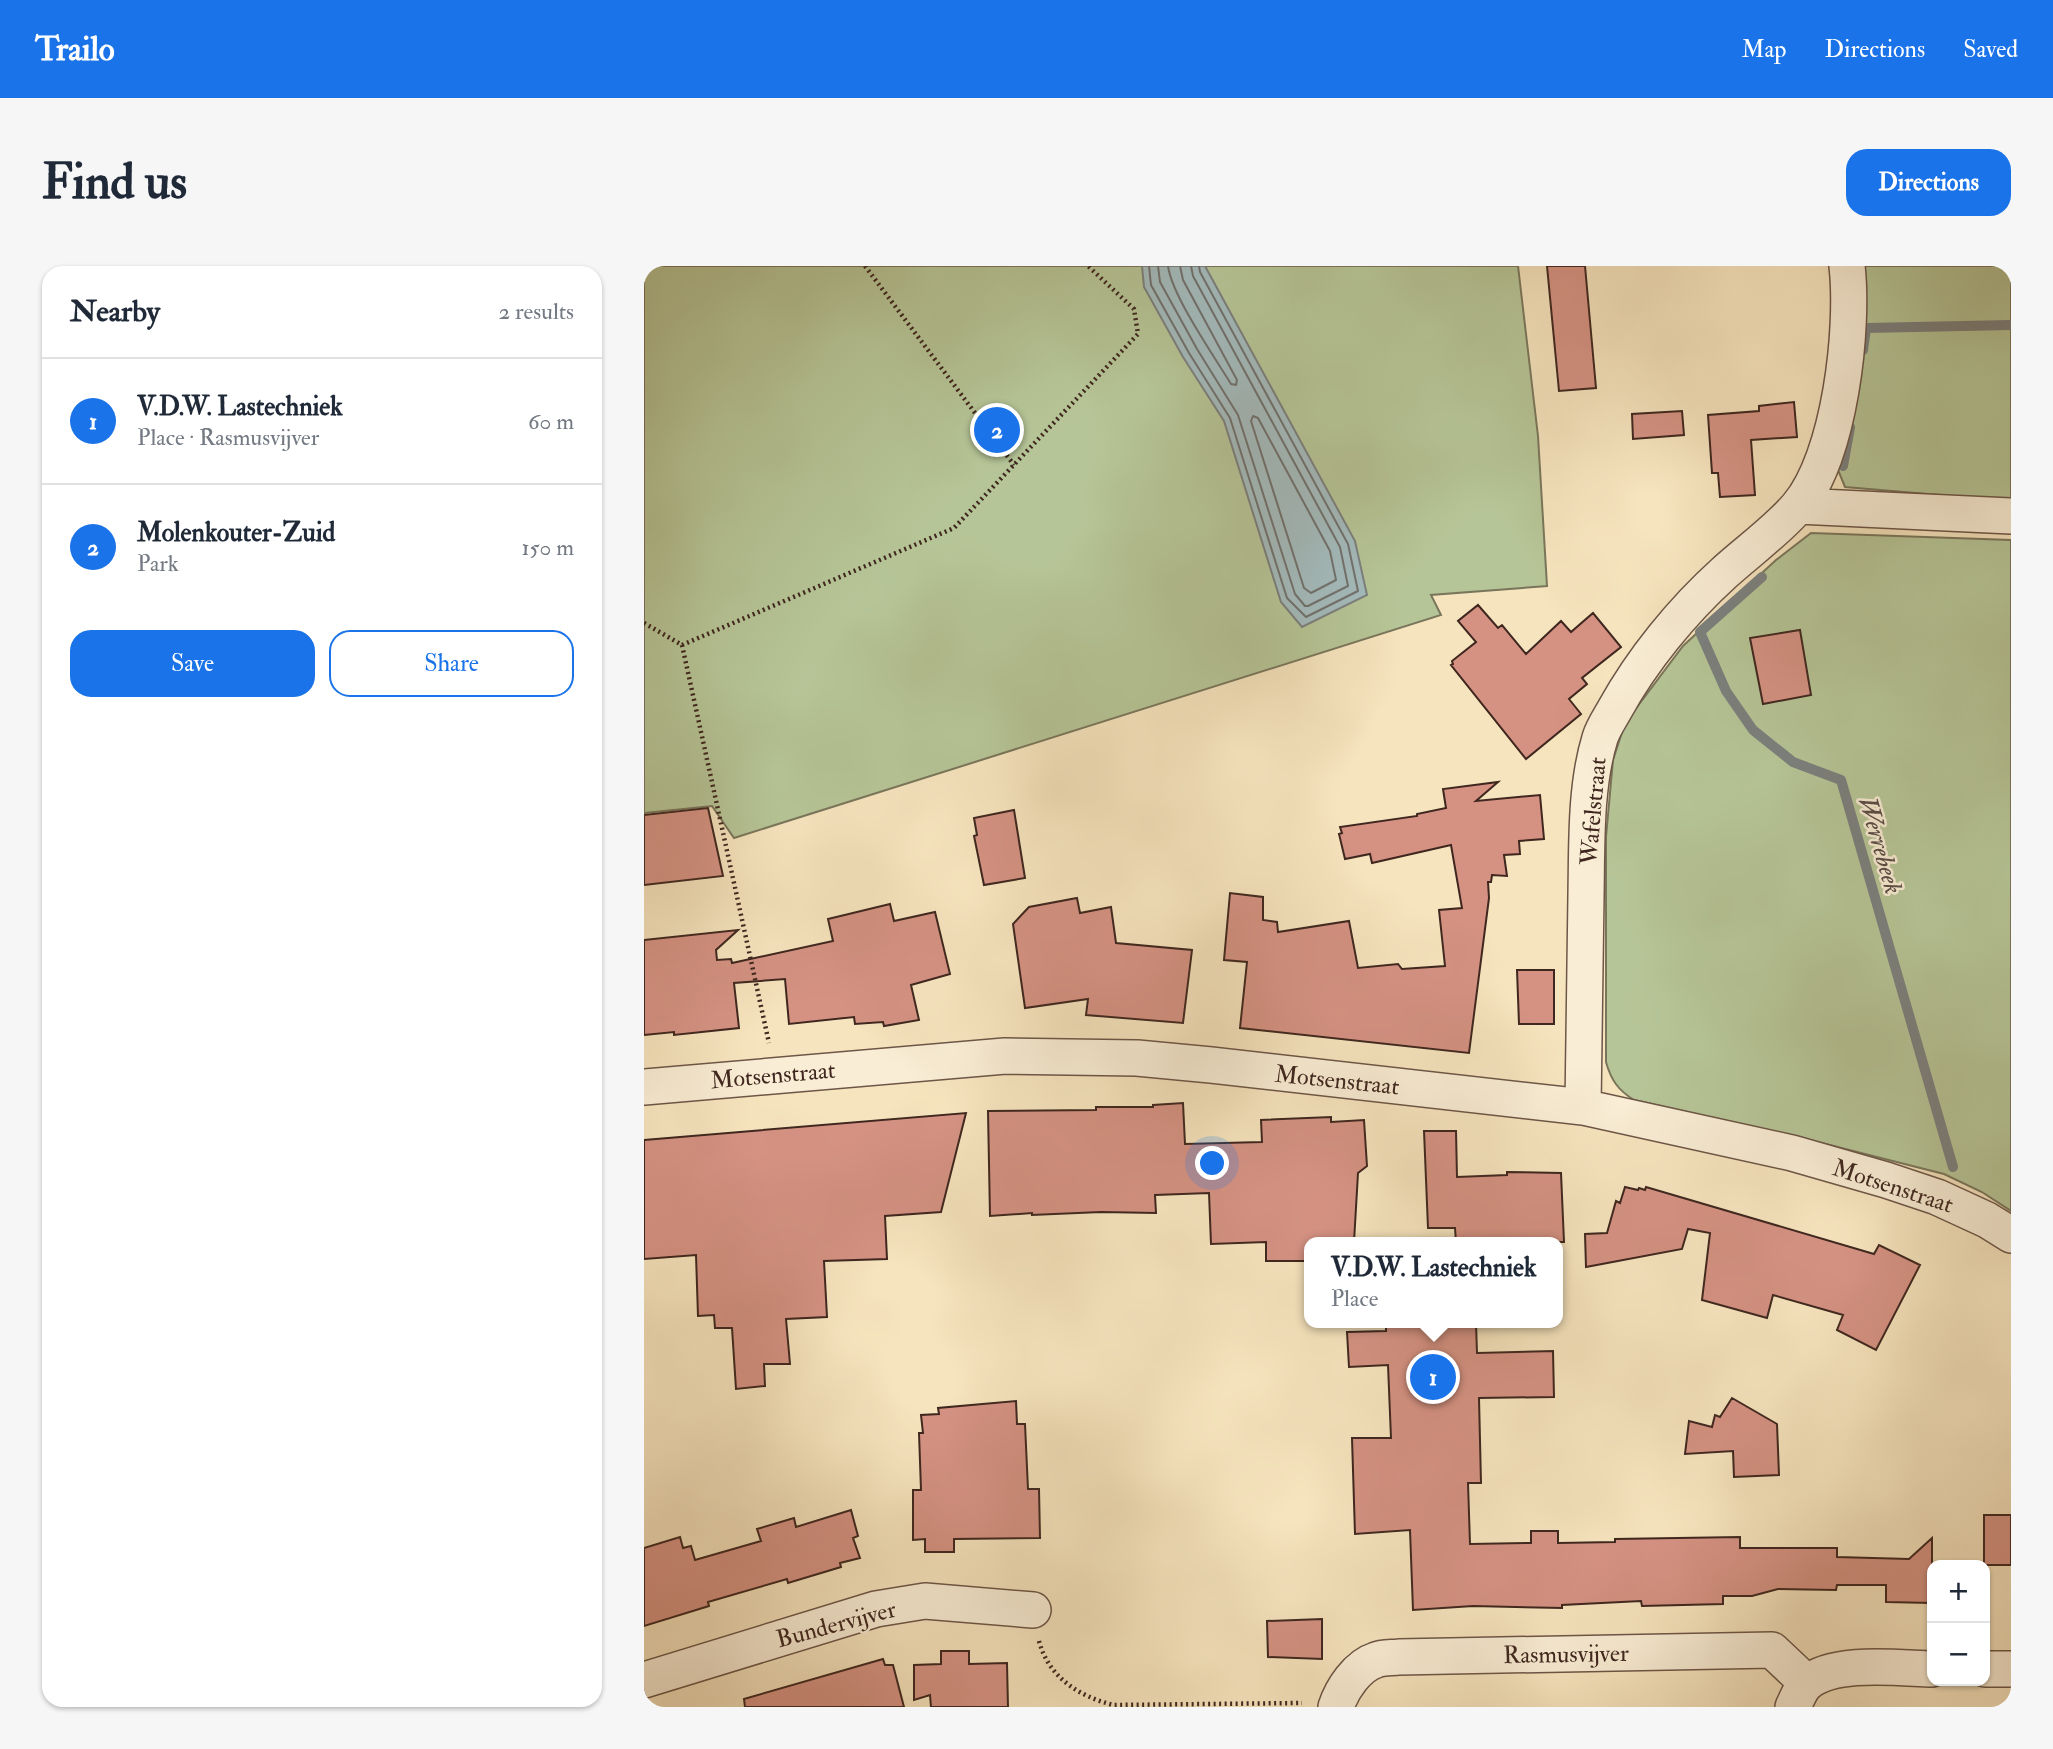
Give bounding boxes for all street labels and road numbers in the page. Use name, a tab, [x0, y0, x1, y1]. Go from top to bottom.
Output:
street label: Wafelstraat	[1573, 755, 1614, 867]
street label: Motsenstraat	[709, 1055, 837, 1096]
street label: Motsenstraat	[1273, 1059, 1401, 1102]
street label: Motsenstraat	[1829, 1152, 1957, 1221]
street label: Bundervijver	[773, 1594, 900, 1655]
street label: Rasmusvijver	[1503, 1638, 1629, 1671]

